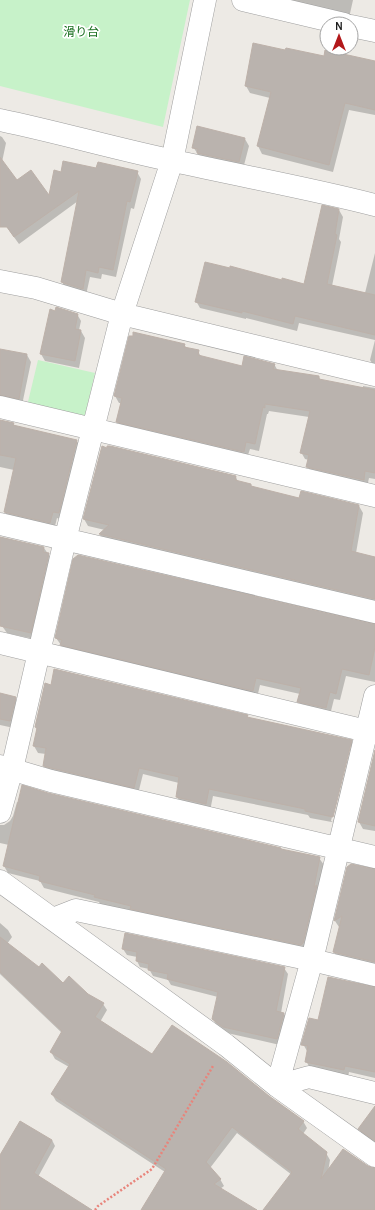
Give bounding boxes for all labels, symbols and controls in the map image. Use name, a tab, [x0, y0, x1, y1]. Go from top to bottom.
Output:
north arrow	[319, 16, 359, 56]
text: N	[335, 20, 343, 33]
park label: 滑り台	[63, 25, 99, 39]

